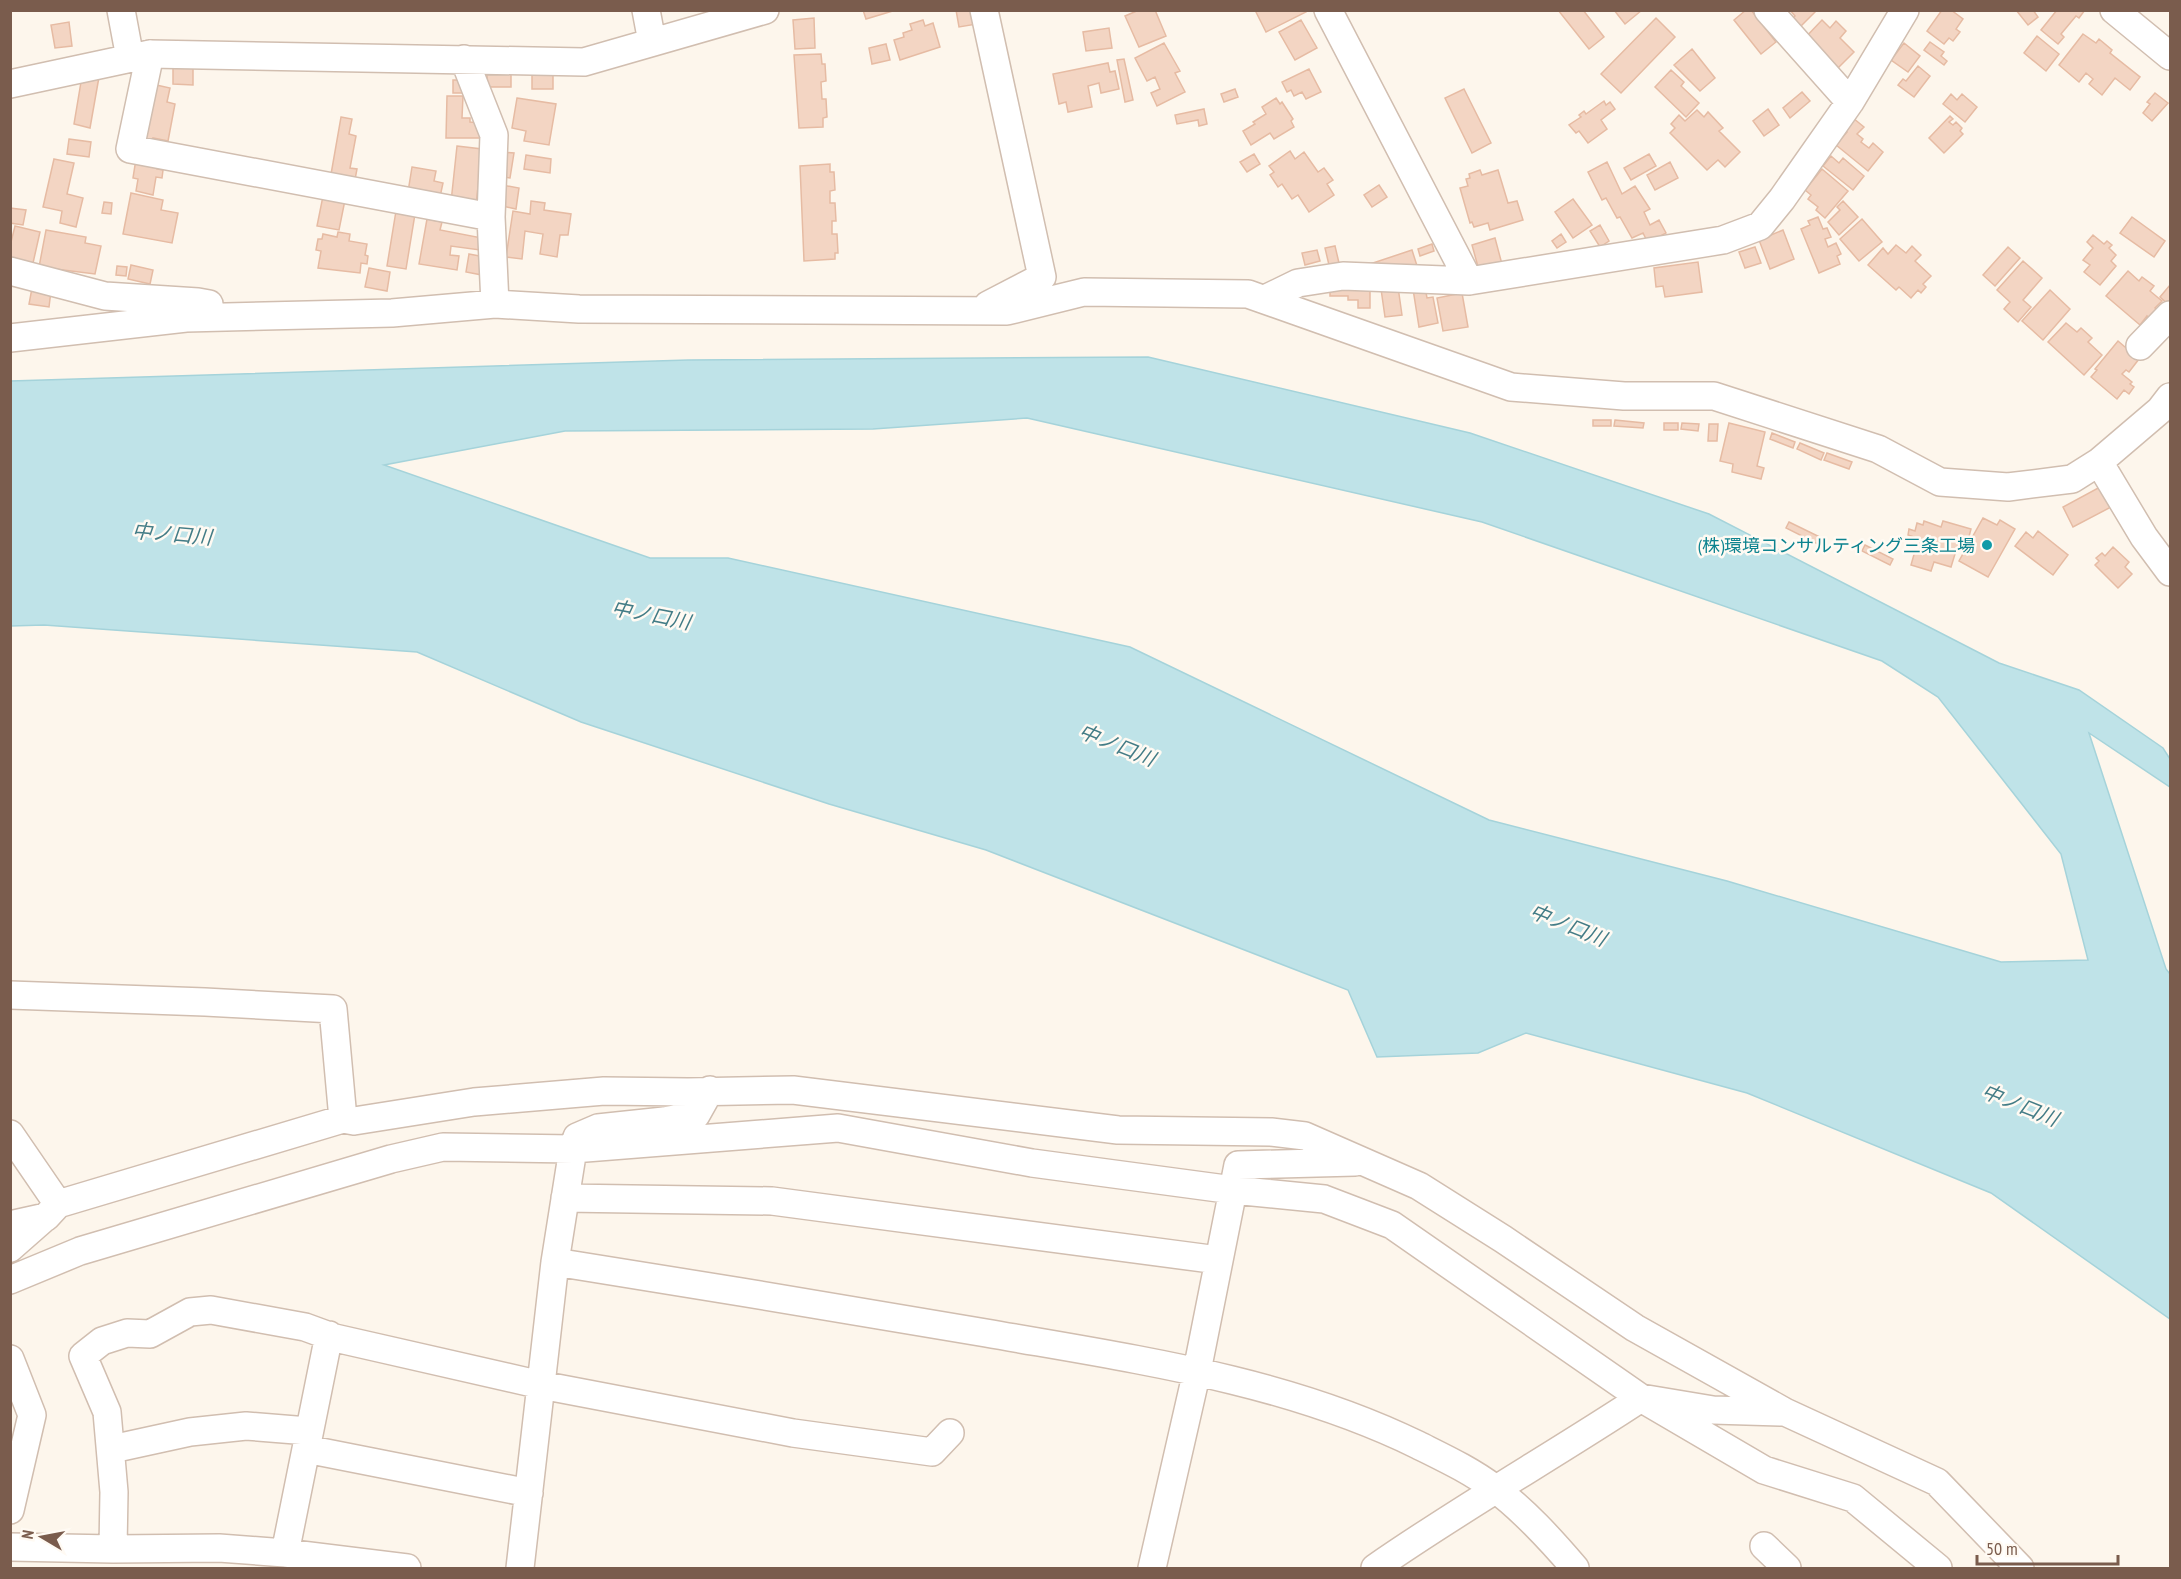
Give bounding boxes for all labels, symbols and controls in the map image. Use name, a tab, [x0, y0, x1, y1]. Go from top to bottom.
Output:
water label: 中ノ口川	[131, 518, 215, 551]
place label: (株)環境コンサルティング三条工場	[1698, 534, 1975, 557]
marker: (株)環境コンサルティング三条工場	[1980, 538, 1994, 552]
water label: 中ノ口川	[609, 595, 695, 636]
water label: 中ノ口川	[1075, 718, 1161, 773]
water label: 中ノ口川	[1526, 898, 1612, 953]
water label: 中ノ口川	[1978, 1078, 2064, 1133]
north arrow	[12, 1507, 72, 1567]
text: N	[17, 1528, 38, 1540]
scale bar	[1977, 1528, 2118, 1566]
text: 50 m	[1986, 1537, 2018, 1560]

